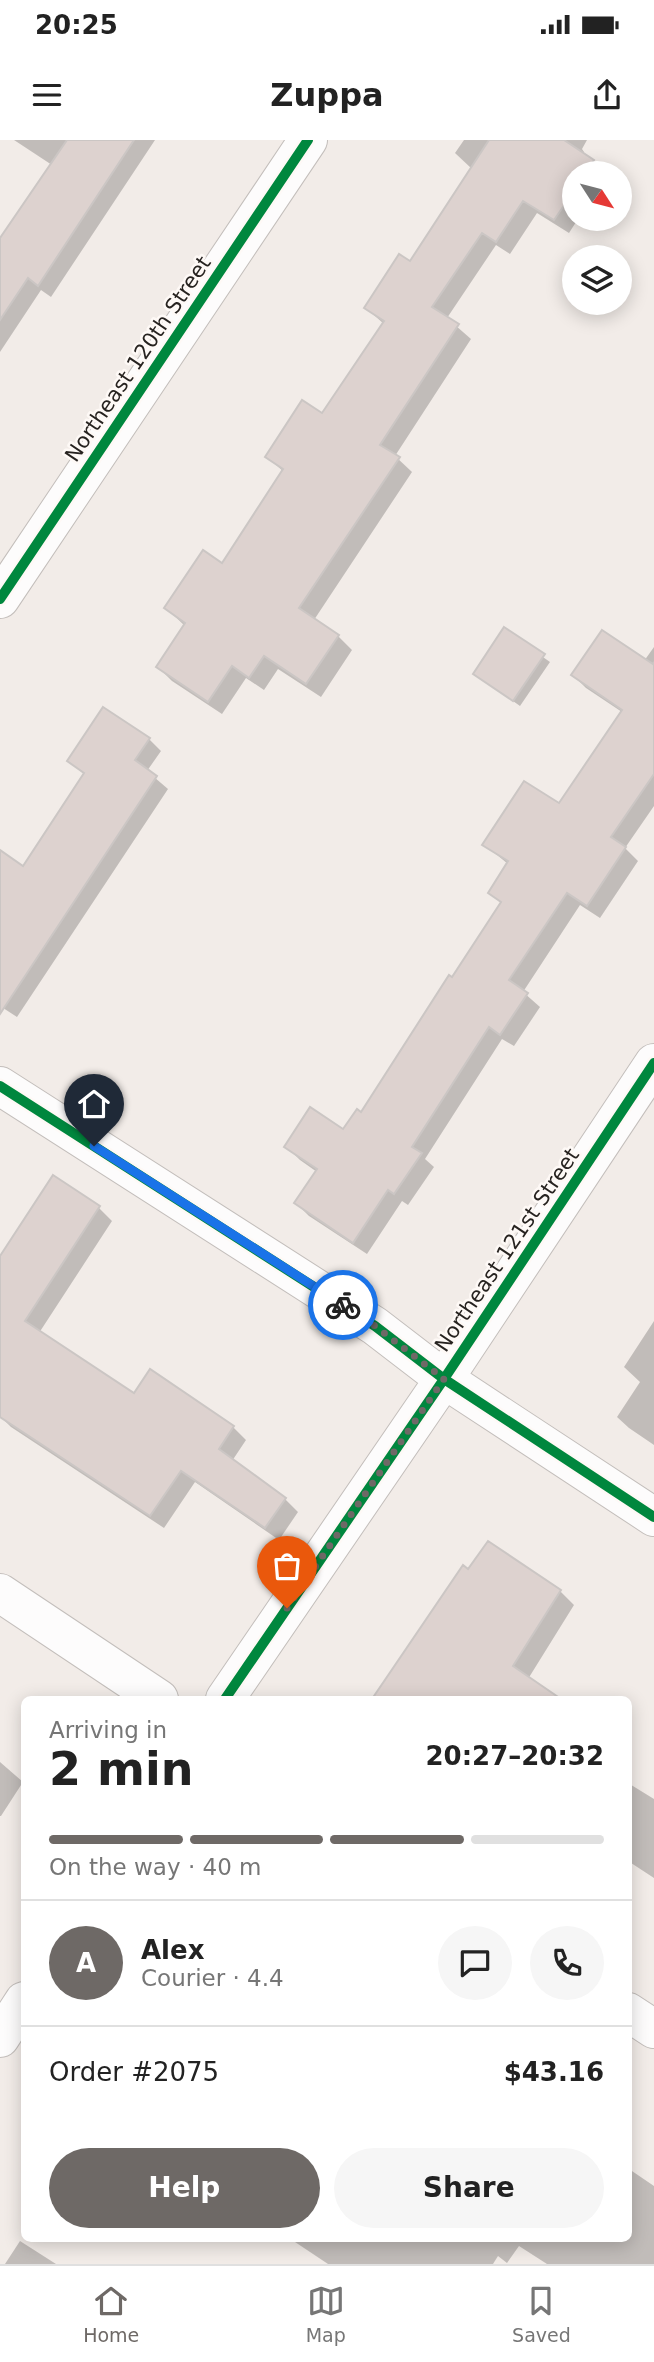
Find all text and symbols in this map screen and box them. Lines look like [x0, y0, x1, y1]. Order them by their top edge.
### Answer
text: 20:25 [35, 10, 118, 40]
icon: menu [28, 76, 66, 114]
text: Zuppa [270, 76, 384, 114]
icon: share [588, 76, 626, 114]
north arrow [562, 161, 632, 231]
map controls [562, 161, 632, 315]
button: layers [562, 245, 632, 315]
street label: Northeast 120th Street [60, 252, 216, 466]
pin [64, 1074, 124, 1146]
icon: home [75, 1085, 113, 1123]
street label: Northeast 121st Street [430, 1144, 584, 1356]
courier [308, 1270, 378, 1340]
icon: bike [324, 1286, 362, 1324]
pin [257, 1536, 317, 1608]
icon: bag [268, 1547, 306, 1585]
text: Arriving in [49, 1717, 167, 1743]
text: 20:27–20:32 [425, 1741, 604, 1771]
text: 2 min [49, 1742, 193, 1796]
text: On the way · 40 m [49, 1854, 261, 1880]
button: chat [438, 1926, 512, 2000]
button: phone [530, 1926, 604, 2000]
text: Alex [141, 1935, 204, 1965]
text: A [76, 1948, 96, 1978]
text: Courier · 4.4 [141, 1965, 284, 1991]
text: Order #2075 [49, 2057, 219, 2087]
text: $43.16 [504, 2057, 604, 2087]
button: Help [49, 2148, 320, 2228]
button: Share [334, 2148, 604, 2228]
tab: Home [83, 2282, 139, 2346]
tab: Map [306, 2282, 346, 2346]
tab: Saved [512, 2282, 571, 2346]

